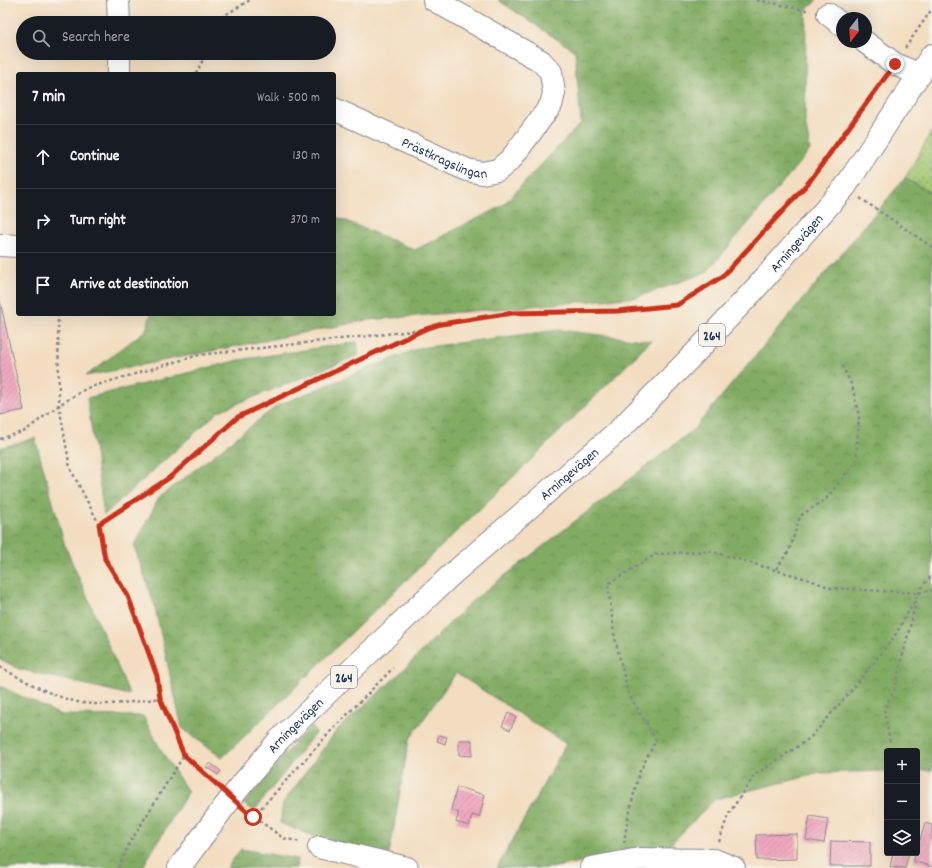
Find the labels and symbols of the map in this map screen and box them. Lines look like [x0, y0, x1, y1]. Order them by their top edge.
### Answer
north arrow [836, 12, 872, 48]
route end [886, 55, 904, 73]
street label: Prästkragslingan [398, 133, 489, 185]
street label: Arningevägen [766, 210, 829, 278]
road number: 264 [699, 324, 725, 346]
street label: Arningevägen [536, 444, 604, 506]
road number: 264 [331, 666, 357, 688]
street label: Arningevägen [264, 694, 329, 759]
route start [244, 808, 262, 826]

